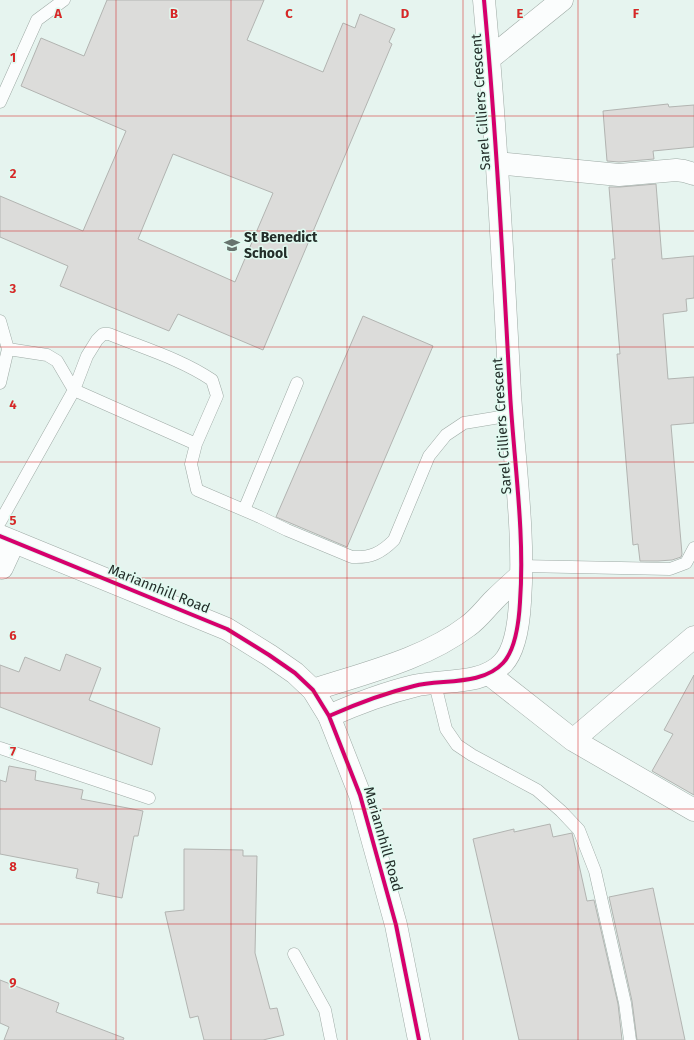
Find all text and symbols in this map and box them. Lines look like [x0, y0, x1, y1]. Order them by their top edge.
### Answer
text: A [53, 6, 62, 21]
text: B [170, 6, 178, 21]
text: C [285, 6, 293, 21]
text: D [401, 6, 410, 21]
text: E [517, 6, 524, 21]
text: F [633, 6, 640, 21]
street label: Sarel Cilliers Crescent [468, 32, 494, 171]
text: 1 [10, 50, 16, 65]
text: 2 [10, 166, 17, 181]
place label: St Benedict School [244, 229, 318, 262]
school or university icon: St Benedict School [223, 236, 241, 254]
text: 3 [9, 281, 17, 296]
street label: Sarel Cilliers Crescent [489, 356, 515, 495]
text: 4 [9, 397, 17, 412]
text: 5 [10, 513, 17, 528]
street label: Mariannhill Road [106, 561, 212, 617]
text: 6 [9, 628, 17, 643]
text: 7 [10, 744, 16, 759]
street label: Mariannhill Road [360, 785, 406, 893]
text: 8 [9, 859, 17, 874]
text: 9 [9, 975, 17, 990]

